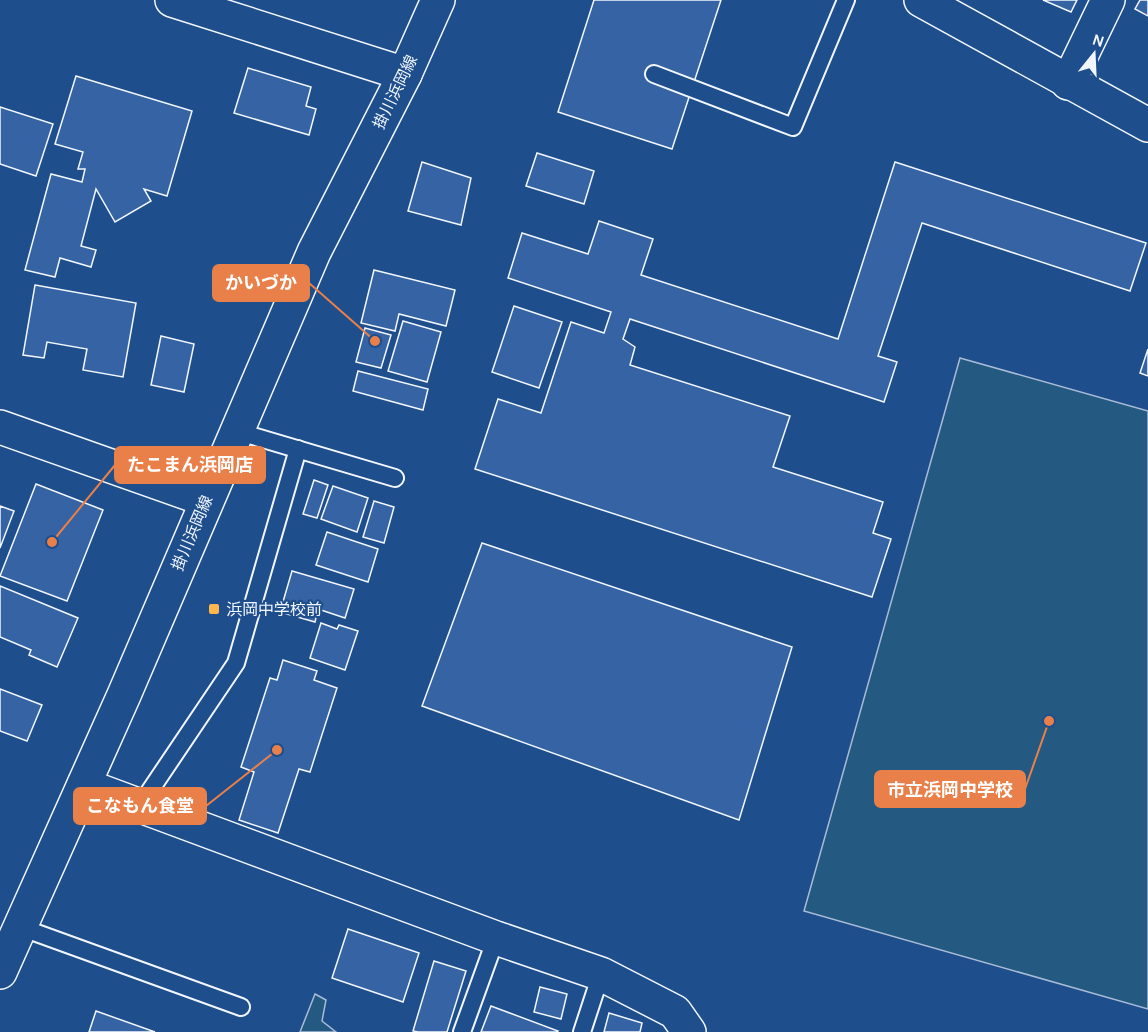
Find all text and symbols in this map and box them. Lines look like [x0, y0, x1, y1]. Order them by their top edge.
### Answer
north arrow [1064, 24, 1124, 84]
text: N [1090, 29, 1107, 51]
street label: 掛川浜岡線 [369, 52, 421, 132]
callout: かいづか [213, 265, 309, 301]
text: かいづか [225, 272, 297, 294]
callout: たこまん浜岡店 [115, 447, 265, 483]
text: たこまん浜岡店 [127, 454, 253, 476]
street label: 掛川浜岡線 [168, 492, 216, 574]
place label: 浜岡中学校前 [226, 600, 322, 619]
marker: 浜岡中学校前 [207, 602, 221, 616]
callout: 市立浜岡中学校 [875, 771, 1025, 807]
text: 市立浜岡中学校 [887, 779, 1013, 801]
callout: こなもん食堂 [74, 788, 206, 824]
text: こなもん食堂 [86, 795, 194, 817]

